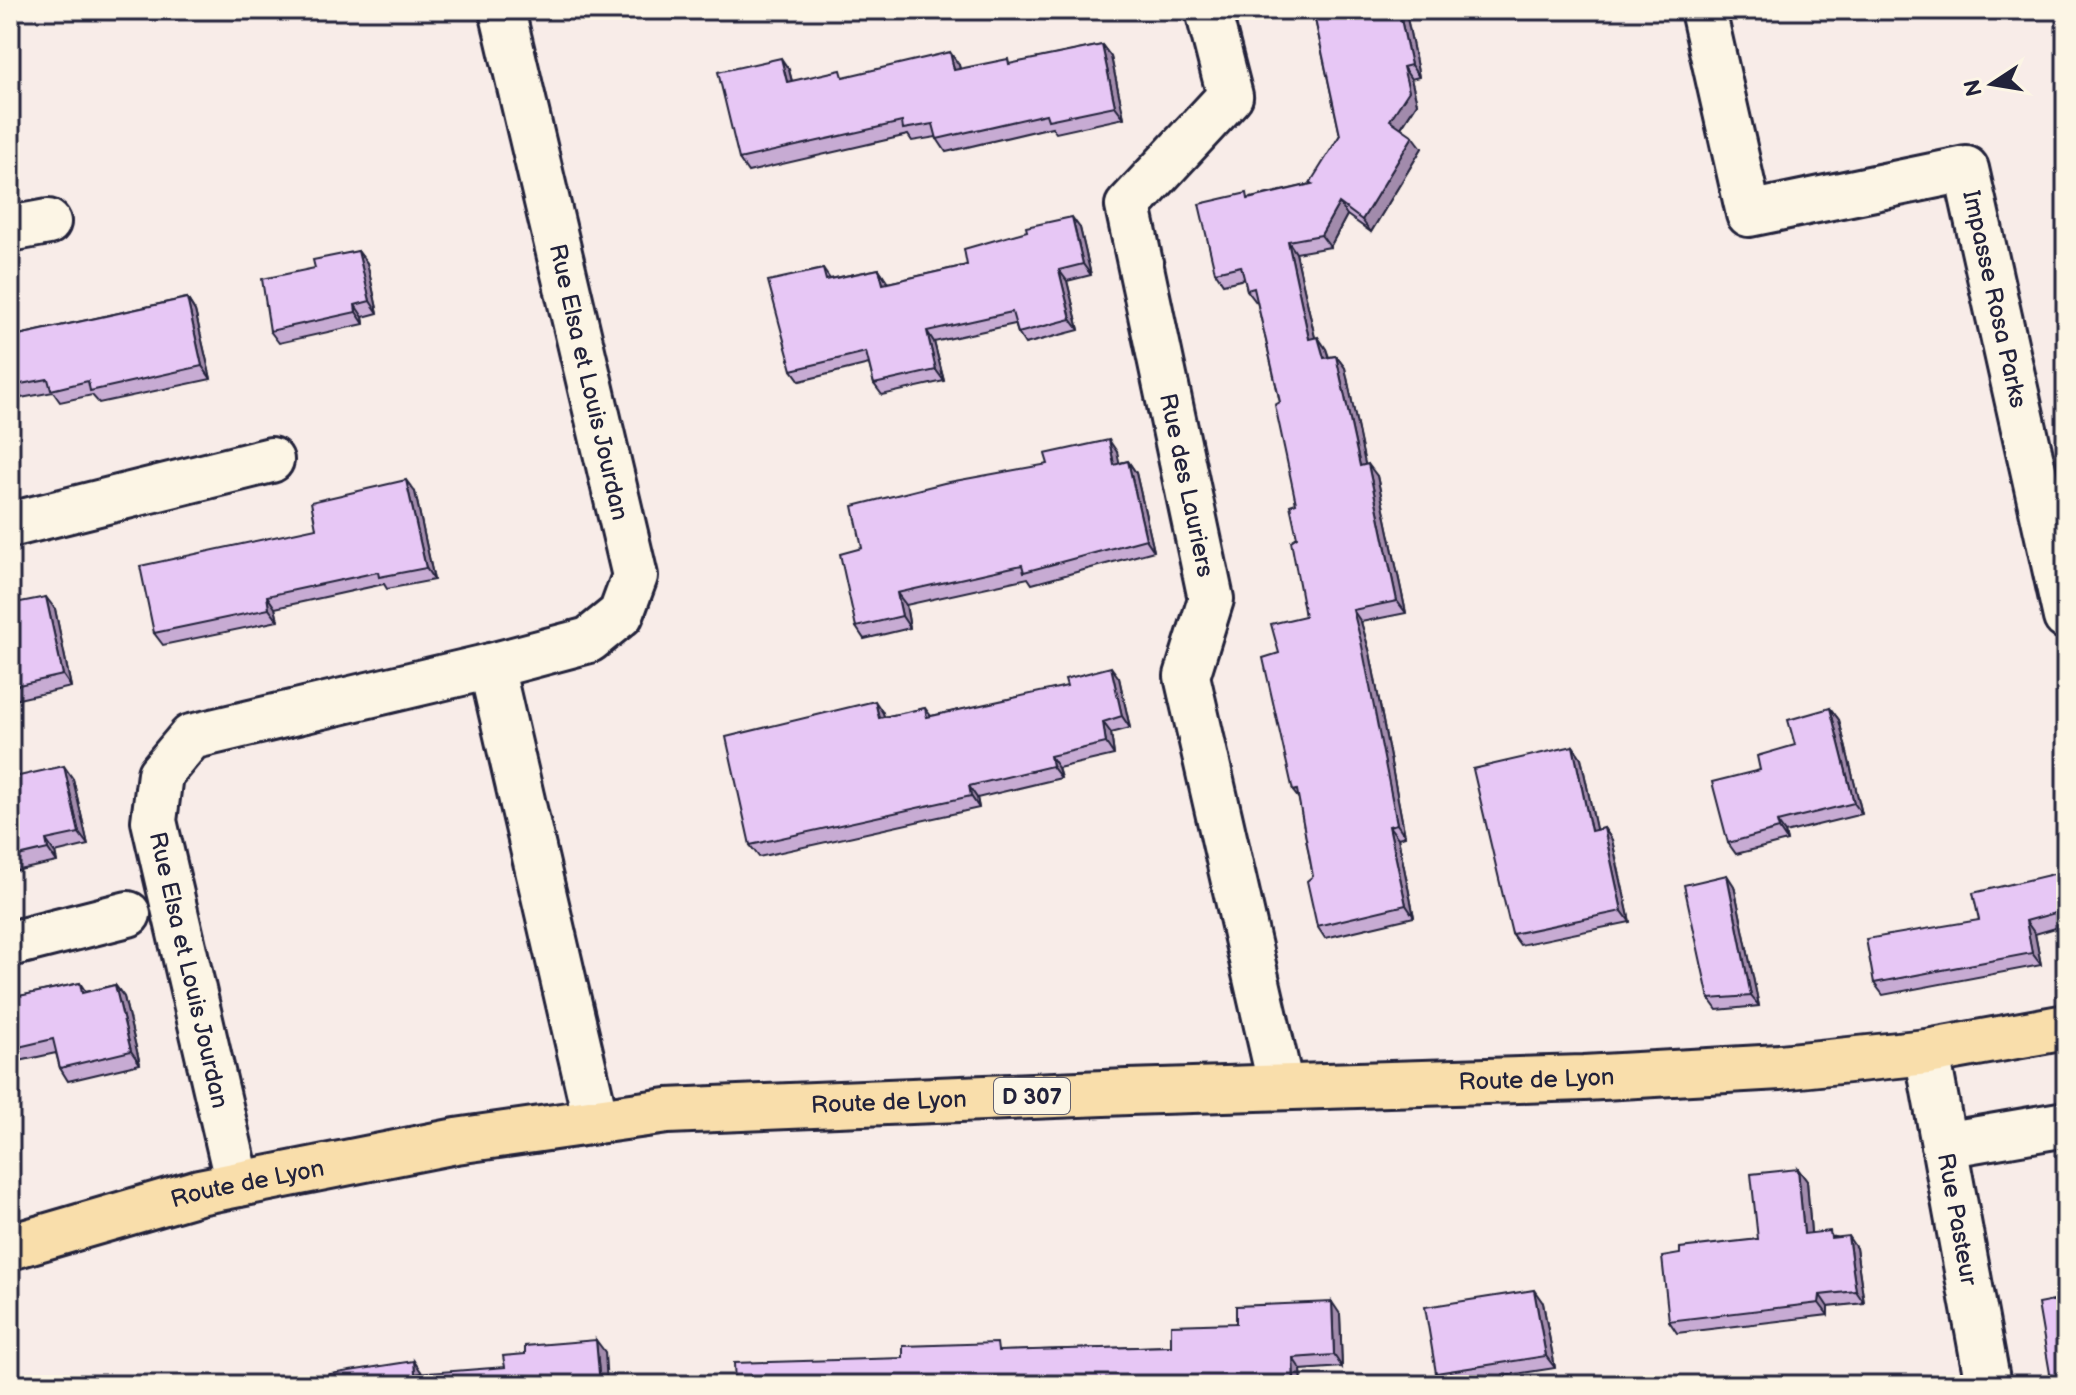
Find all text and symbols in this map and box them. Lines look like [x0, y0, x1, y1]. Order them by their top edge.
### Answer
north arrow [1952, 44, 2032, 124]
text: N [1959, 77, 1989, 99]
street label: Impasse Rosa Parks [1956, 188, 2033, 411]
street label: Rue Elsa et Louis Jourdan [543, 241, 634, 523]
street label: Rue des Lauriers [1153, 391, 1220, 580]
street label: Rue Elsa et Louis Jourdan [143, 829, 234, 1111]
street label: Route de Lyon [1458, 1062, 1615, 1097]
road number: D 307 [994, 1078, 1070, 1114]
street label: Route de Lyon [810, 1085, 967, 1120]
street label: Rue Pasteur [1931, 1151, 1984, 1288]
street label: Route de Lyon [167, 1154, 327, 1214]

